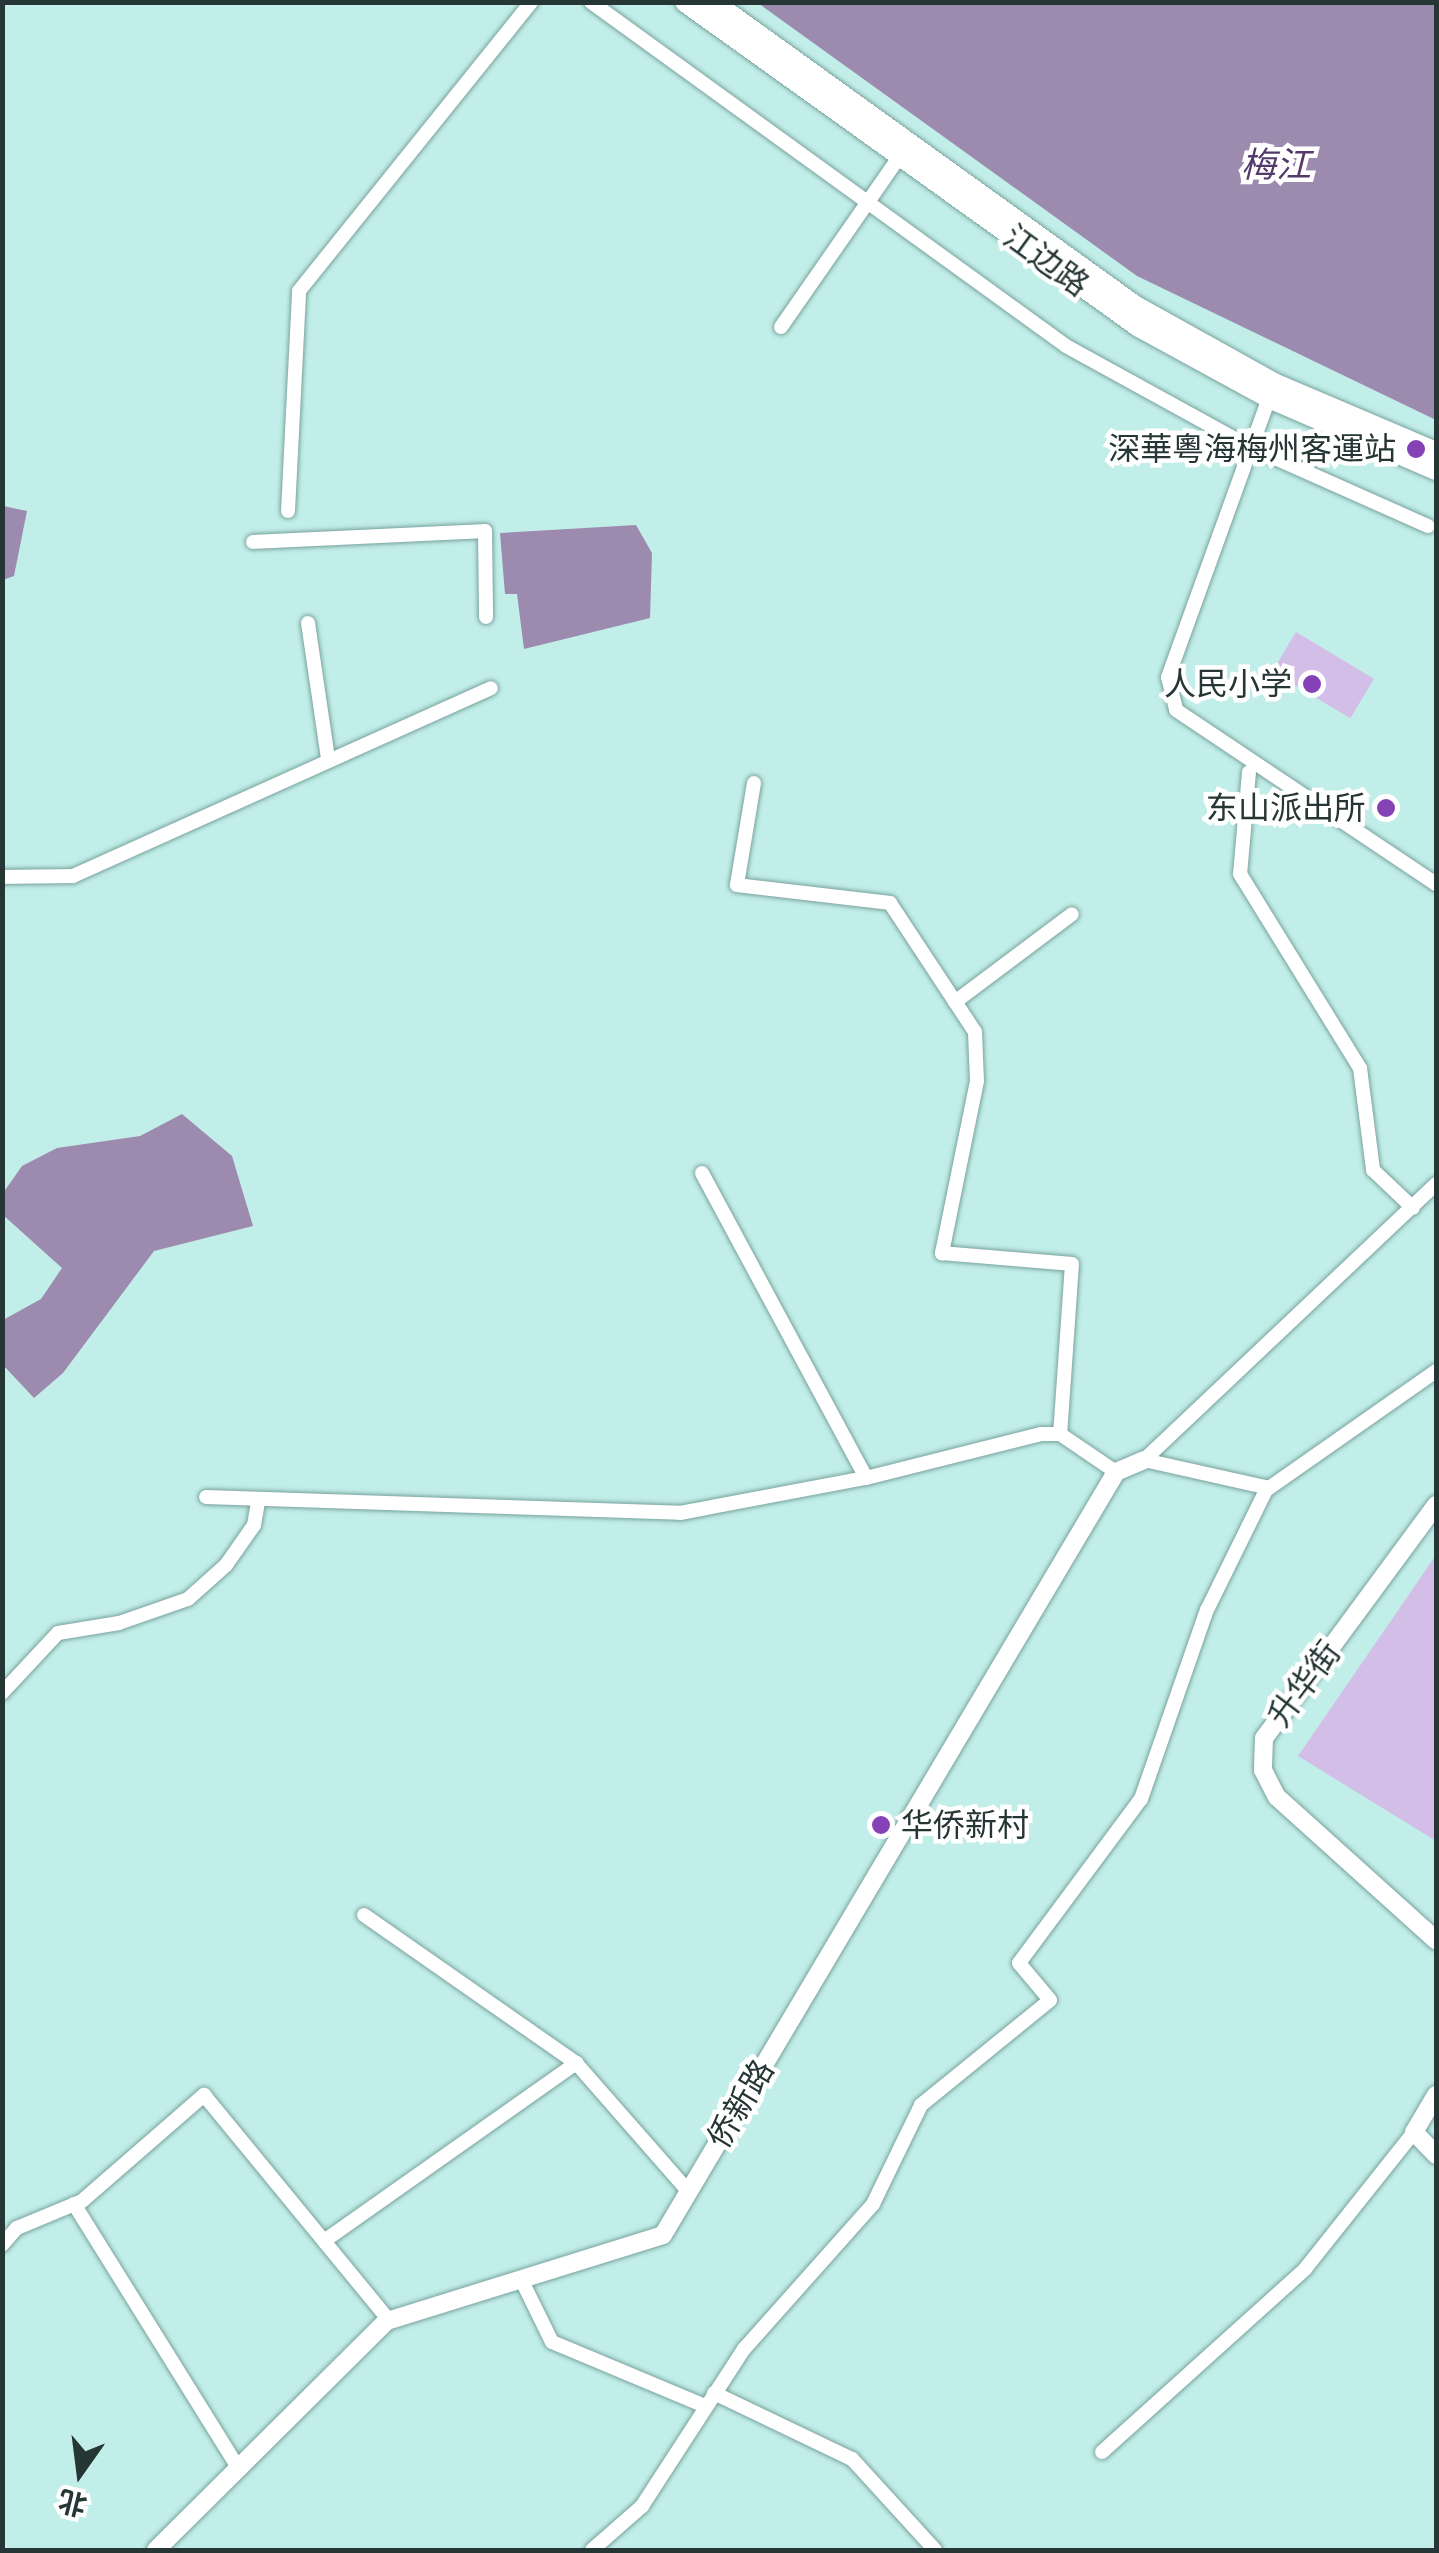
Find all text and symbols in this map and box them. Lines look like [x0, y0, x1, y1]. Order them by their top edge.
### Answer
water label: 梅江 [1241, 144, 1311, 186]
street label: 江边路 [996, 217, 1096, 305]
place label: 深華粵海梅州客運站 [1108, 430, 1396, 468]
marker: 深華粵海梅州客運站 [1405, 438, 1427, 460]
place label: 人民小学 [1164, 665, 1292, 703]
marker: 人民小学 [1301, 673, 1323, 695]
place label: 东山派出所 [1206, 789, 1366, 827]
marker: 东山派出所 [1375, 797, 1397, 819]
street label: 升华街 [1260, 1634, 1348, 1734]
place label: 华侨新村 [901, 1806, 1029, 1844]
marker: 华侨新村 [870, 1814, 892, 1836]
street label: 侨新路 [700, 2053, 782, 2155]
north arrow [30, 2423, 130, 2523]
text: 北 [55, 2483, 90, 2522]

